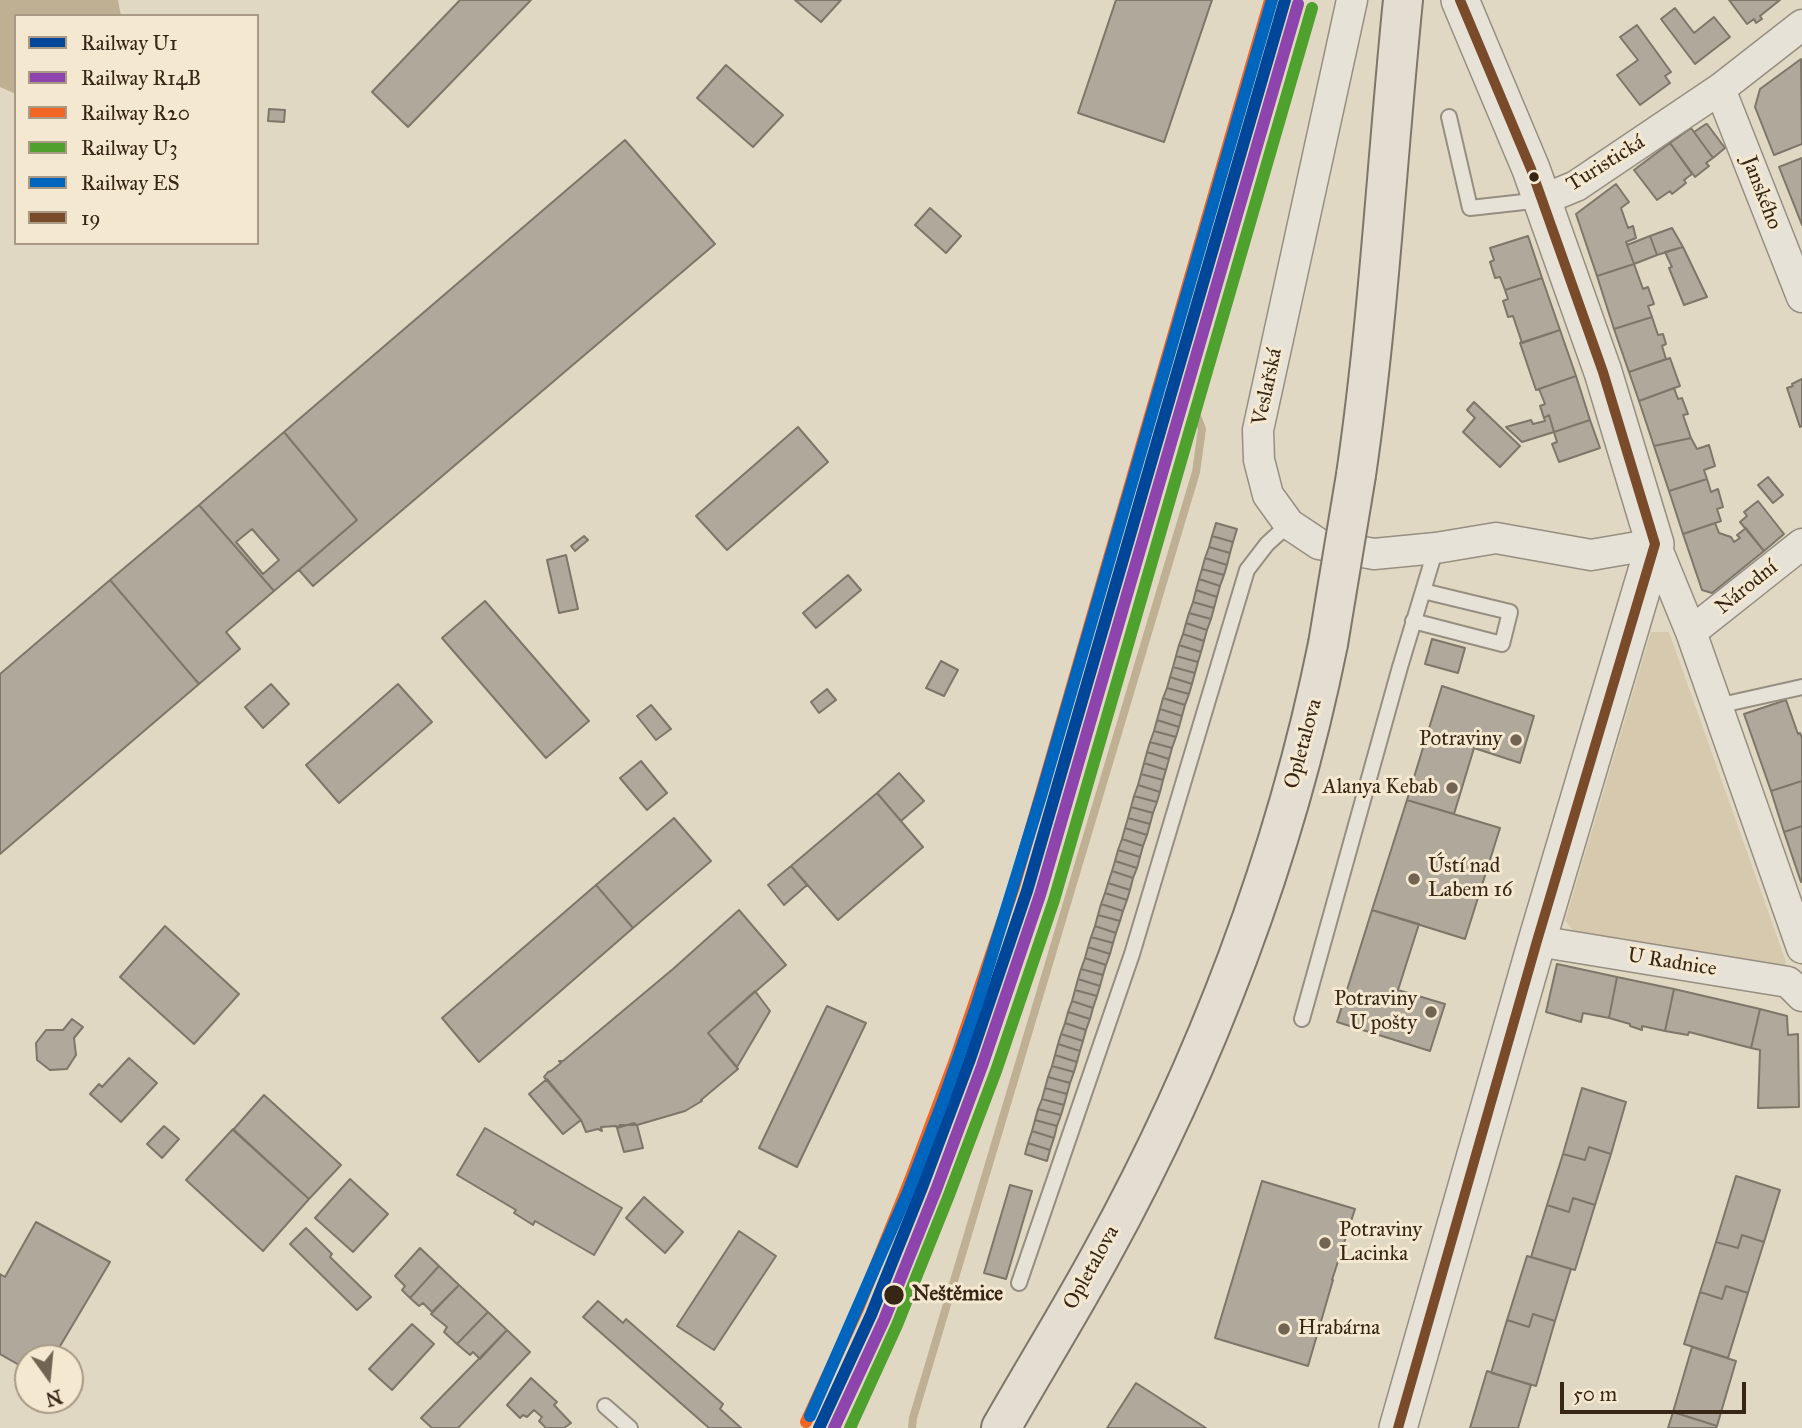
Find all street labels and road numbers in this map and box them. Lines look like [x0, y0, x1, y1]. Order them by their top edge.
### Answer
street label: Turistická [1562, 130, 1650, 198]
street label: Janského [1736, 153, 1786, 233]
street label: Veslařská [1248, 346, 1288, 428]
street label: Národní [1711, 555, 1783, 621]
street label: Opletalova [1280, 696, 1328, 792]
street label: U Radnice [1626, 944, 1718, 982]
street label: Opletalova [1059, 1222, 1125, 1314]

